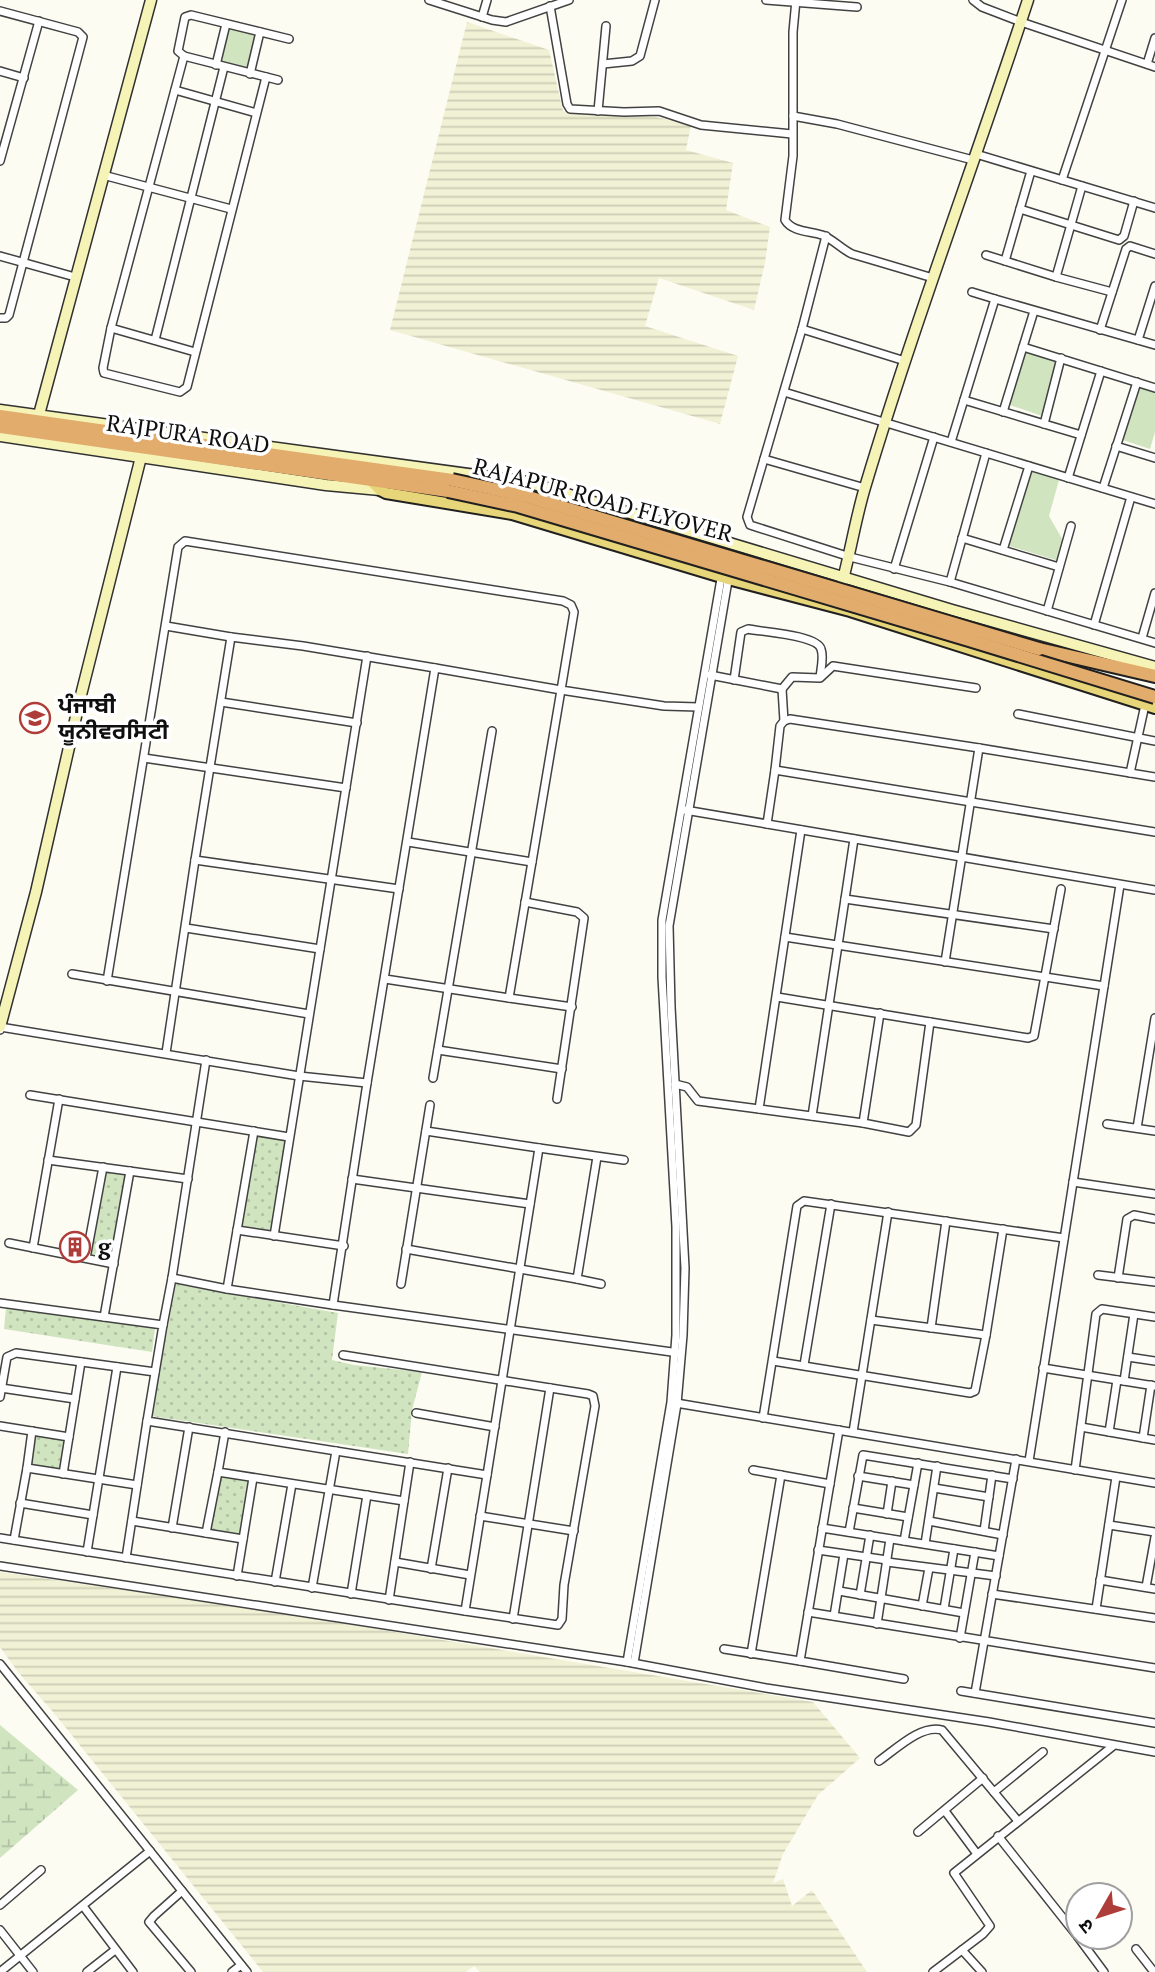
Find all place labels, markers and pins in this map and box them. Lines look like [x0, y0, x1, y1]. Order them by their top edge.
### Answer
place label: ਪੰਜਾਬੀ ਯੂਨੀਵਰਸਿਟੀ [57, 689, 169, 746]
school or university icon: ਪੰਜਾਬੀ ਯੂਨੀਵਰਸਿਟੀ [18, 701, 52, 735]
building icon: g [58, 1230, 92, 1264]
place label: g [98, 1231, 112, 1262]

